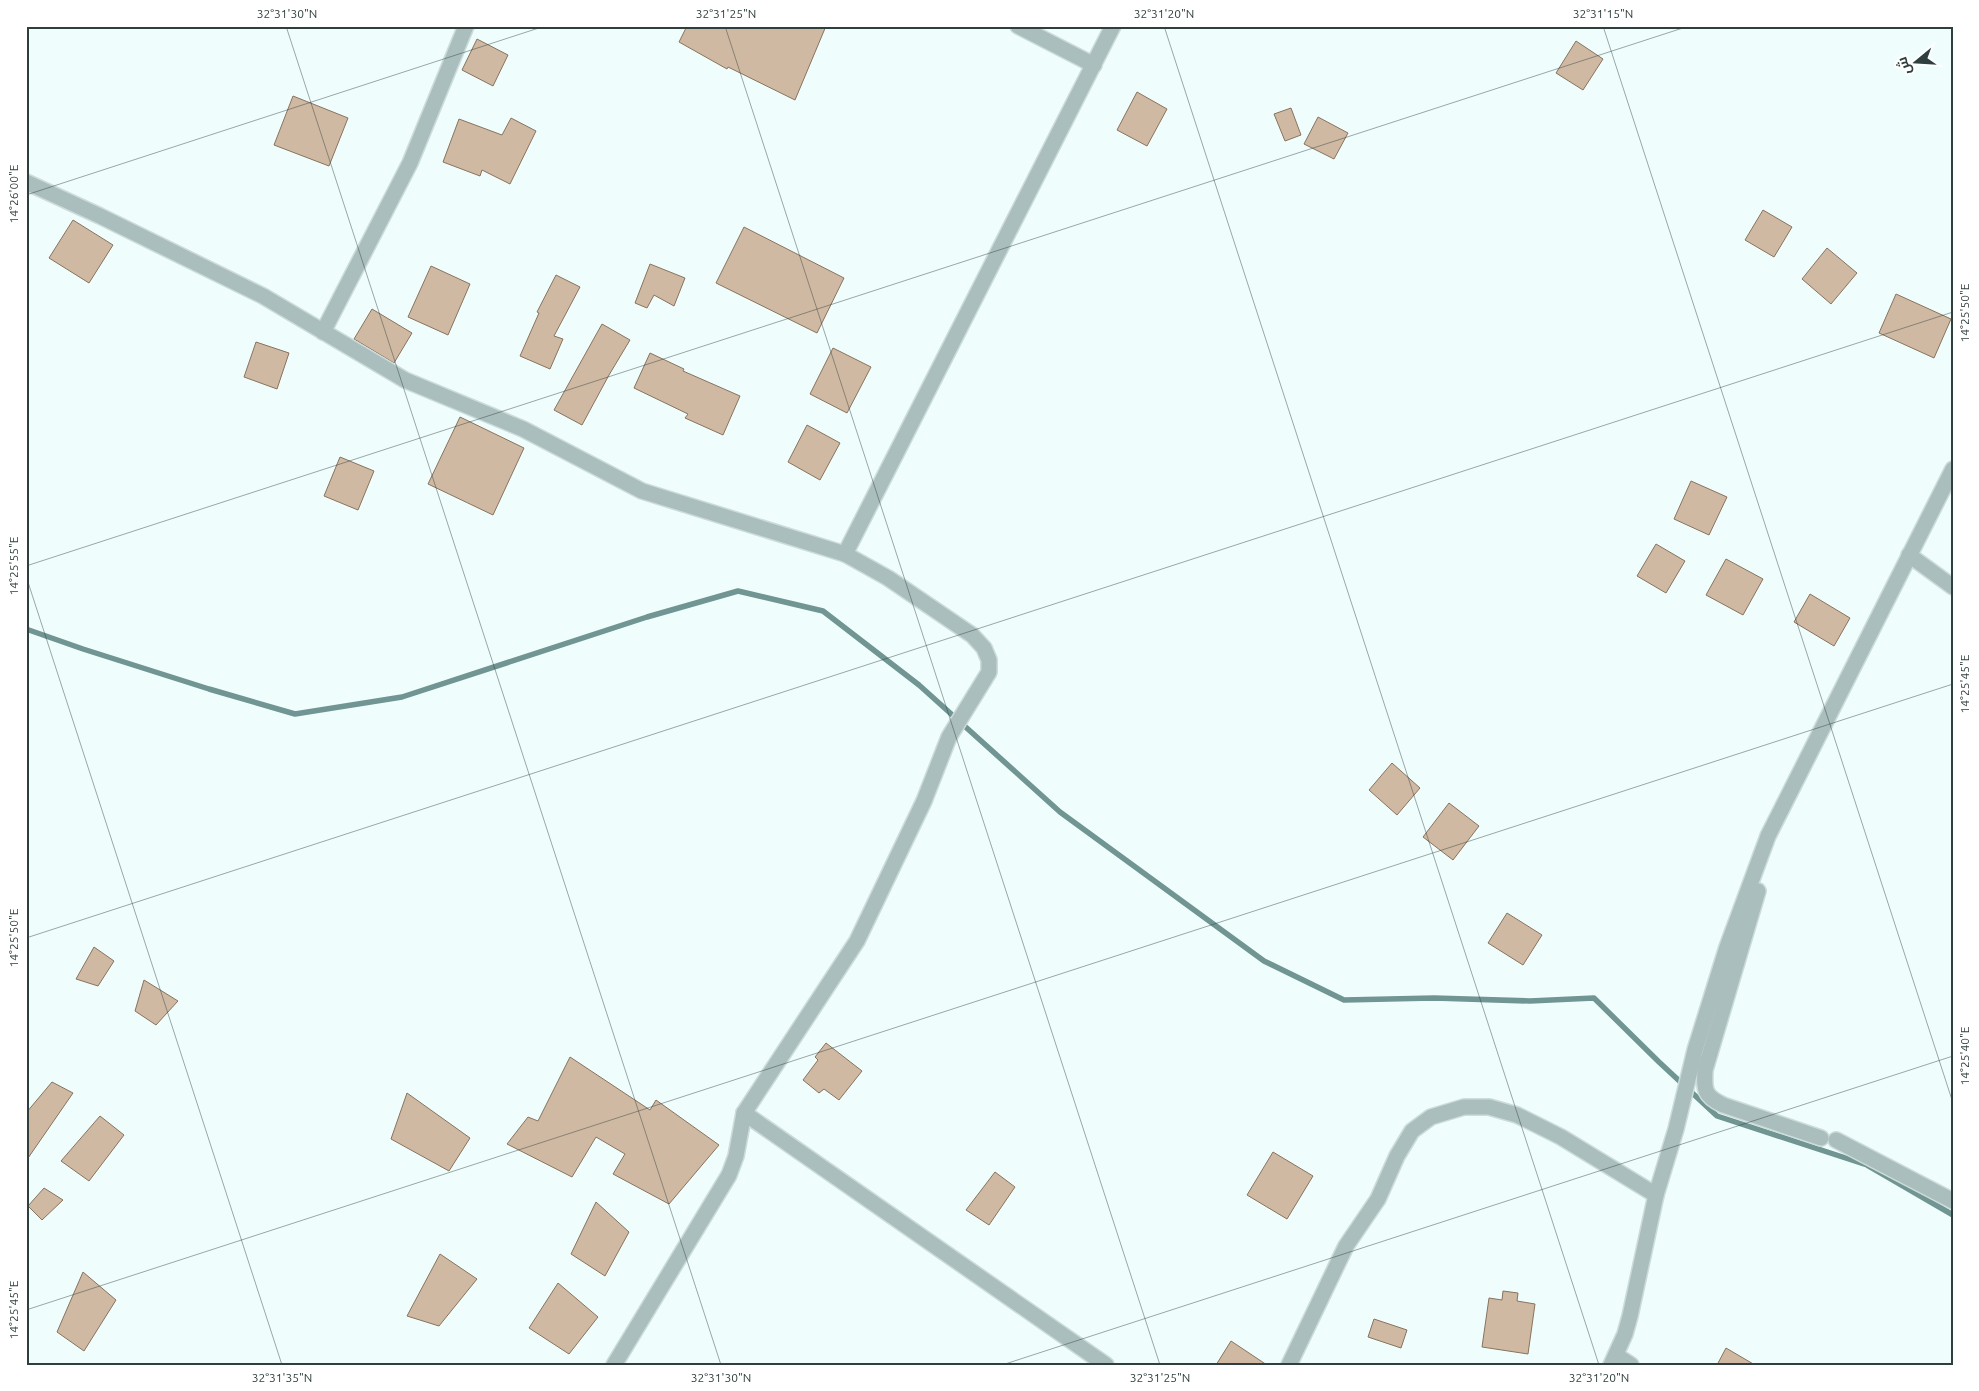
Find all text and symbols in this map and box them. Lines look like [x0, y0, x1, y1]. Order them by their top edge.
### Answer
text: 32°31'30"N [257, 7, 317, 20]
text: 32°31'25"N [696, 7, 756, 20]
text: 32°31'20"N [1134, 7, 1194, 20]
text: 32°31'15"N [1573, 7, 1633, 20]
north arrow [1892, 38, 1942, 88]
text: ش [1893, 55, 1915, 77]
text: 14°26'00"E [7, 164, 20, 223]
text: 14°25'50"E [1958, 283, 1971, 342]
text: 14°25'55"E [7, 536, 20, 595]
text: 14°25'45"E [1958, 654, 1971, 713]
text: 14°25'50"E [7, 908, 20, 967]
text: 14°25'40"E [1958, 1026, 1971, 1085]
text: 14°25'45"E [7, 1280, 20, 1339]
text: 32°31'35"N [252, 1371, 312, 1384]
text: 32°31'30"N [691, 1371, 751, 1384]
text: 32°31'25"N [1130, 1371, 1190, 1384]
text: 32°31'20"N [1569, 1371, 1629, 1384]

